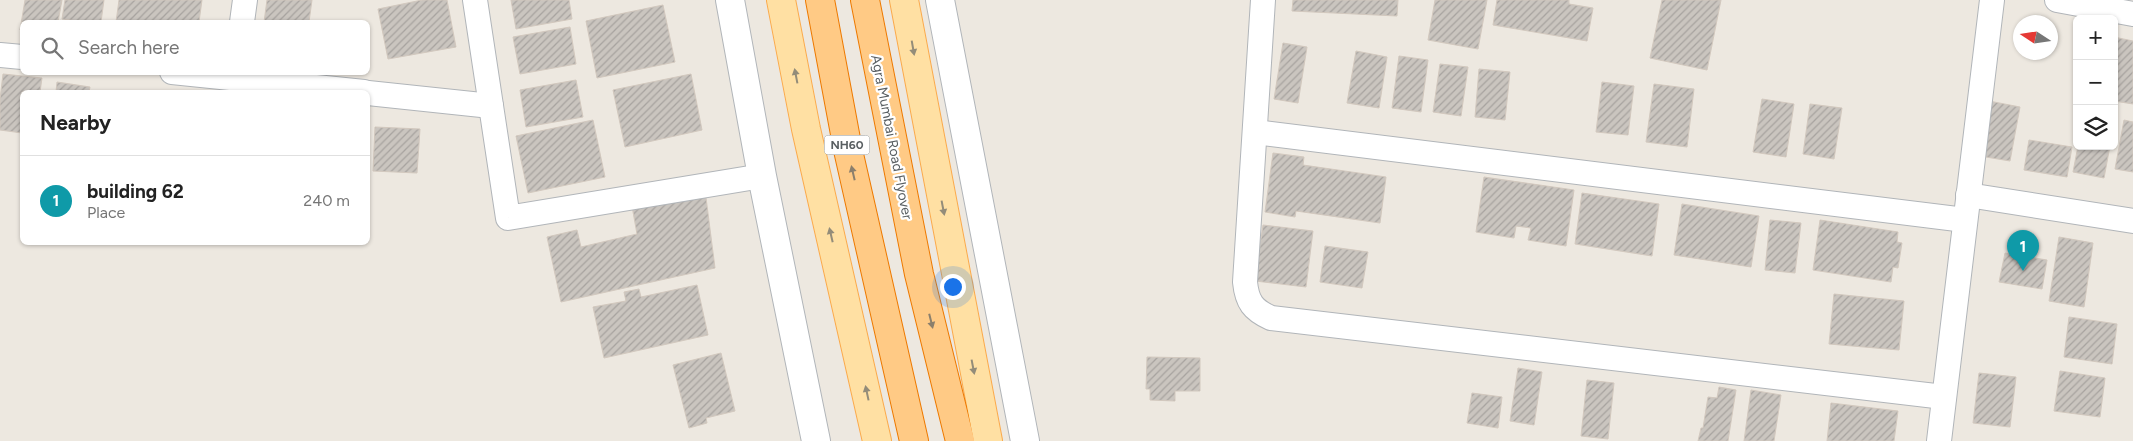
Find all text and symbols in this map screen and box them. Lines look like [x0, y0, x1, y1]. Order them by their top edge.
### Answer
north arrow [2013, 15, 2058, 60]
map controls [2073, 15, 2118, 150]
button: + [2073, 15, 2118, 60]
search box [20, 20, 370, 75]
icon: search [38, 34, 66, 62]
text: Search here [78, 36, 180, 59]
one-way arrow [909, 40, 917, 56]
street label: Agra Mumbai Road Flyover [867, 53, 916, 221]
button: − [2073, 60, 2118, 105]
one-way arrow [792, 69, 800, 84]
button: layers [2073, 105, 2118, 150]
text: Nearby [40, 110, 111, 135]
road number: NH60 [824, 136, 870, 154]
one-way arrow [849, 165, 857, 180]
text: building 62 [87, 180, 184, 203]
text: 1 [53, 191, 59, 210]
text: 240 m [303, 191, 350, 210]
one-way arrow [939, 200, 947, 216]
text: Place [87, 203, 125, 222]
one-way arrow [827, 227, 835, 242]
pin: 1 [2007, 230, 2039, 271]
your location [940, 274, 966, 300]
one-way arrow [927, 313, 935, 328]
one-way arrow [970, 360, 978, 376]
one-way arrow [863, 386, 871, 401]

